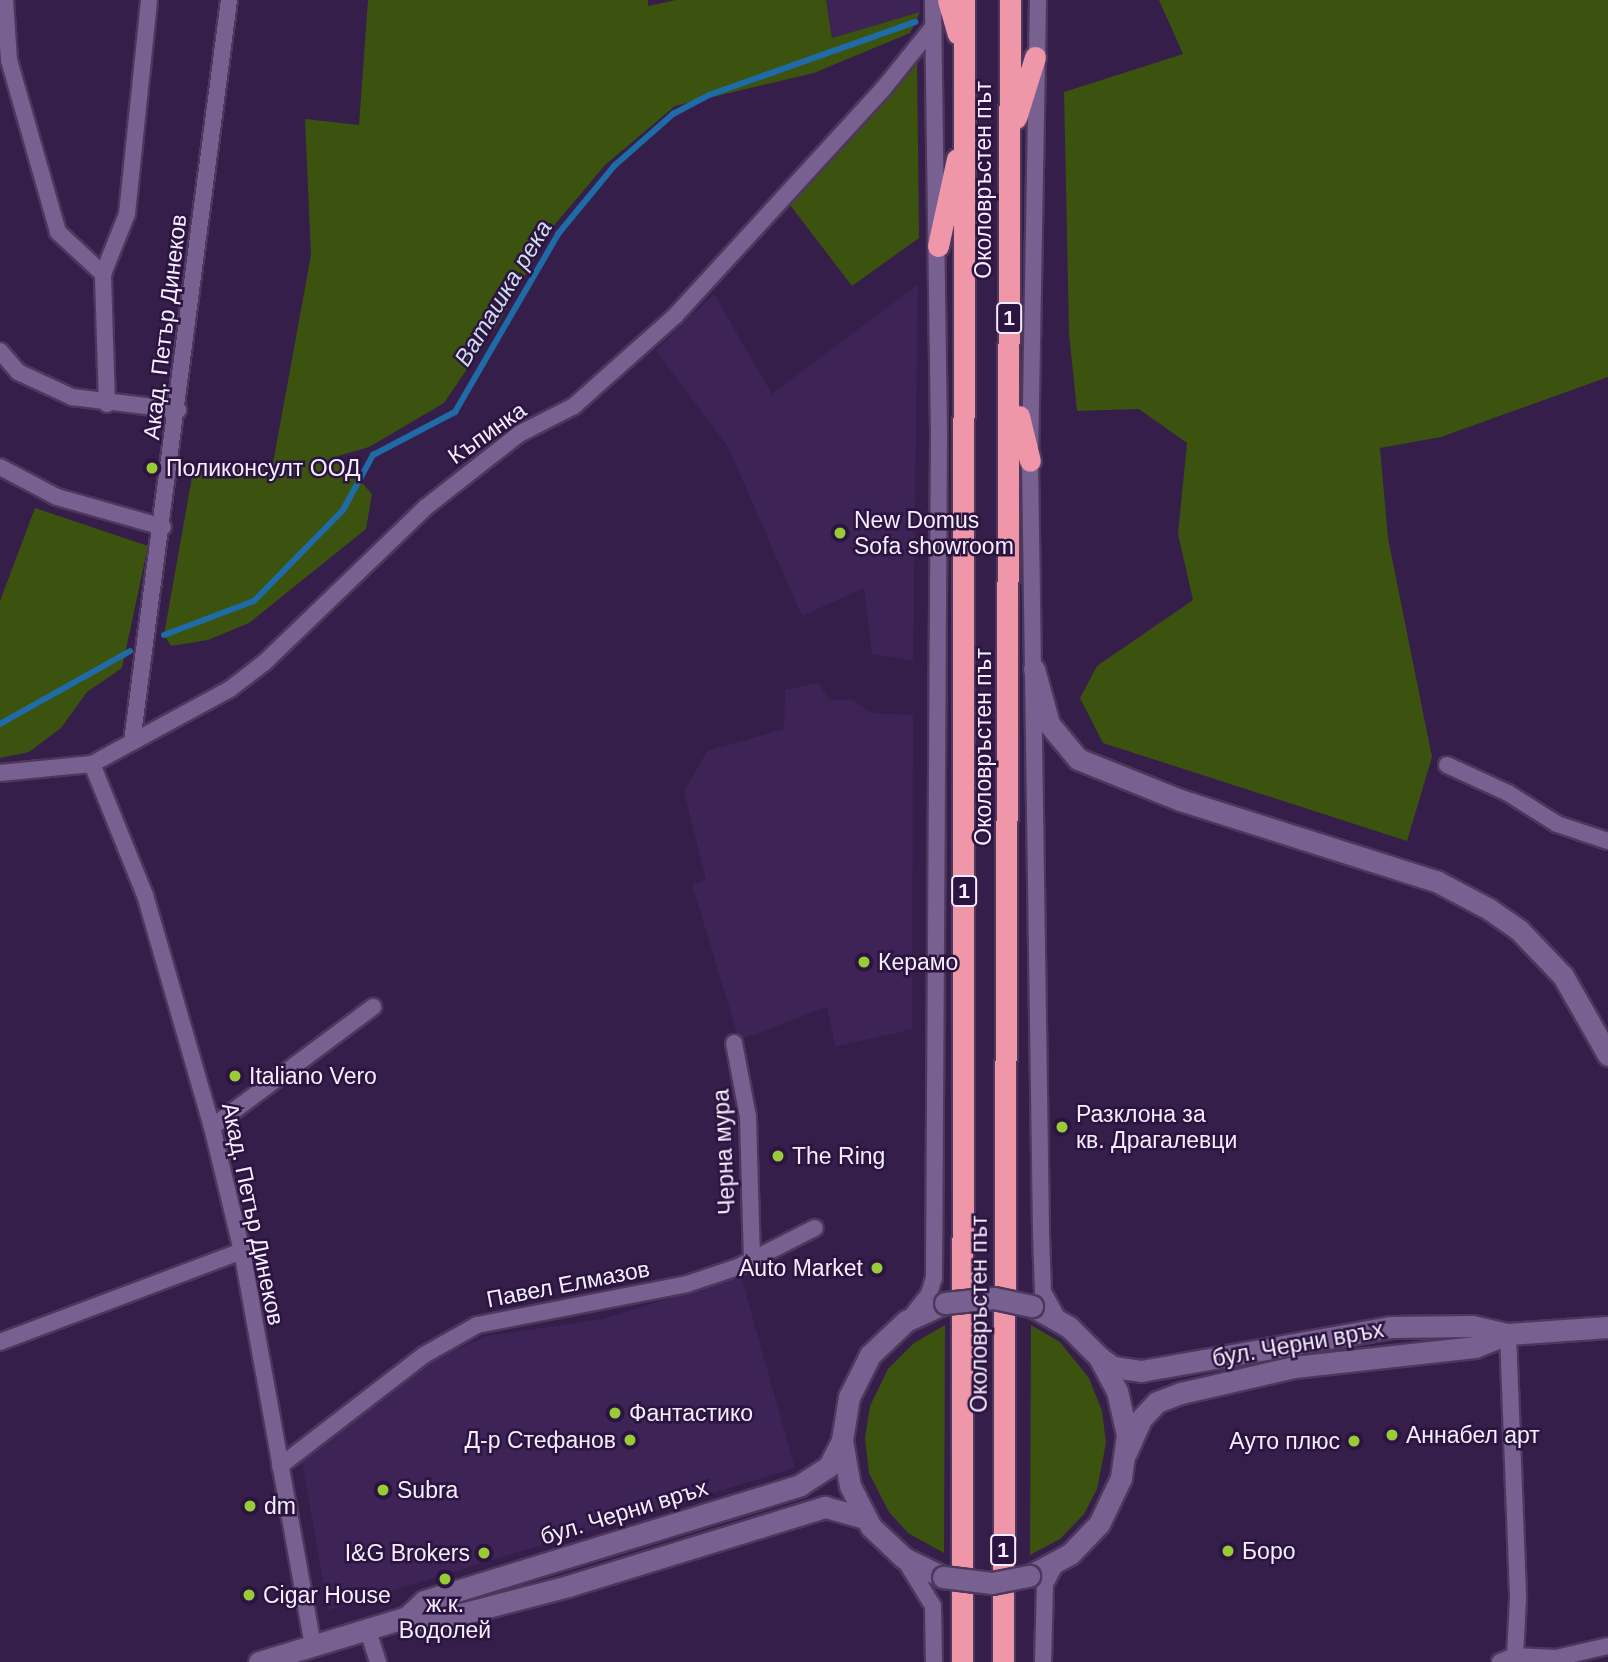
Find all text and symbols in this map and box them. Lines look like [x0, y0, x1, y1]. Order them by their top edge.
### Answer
street label: Околовръстен път [969, 81, 997, 279]
street label: Акад. Петър Динеков [137, 213, 193, 441]
water label: Ваташка река [448, 215, 558, 371]
road number: 1 [995, 300, 1023, 336]
street label: Къпинка [443, 396, 531, 470]
place label: Поликонсулт ООД [166, 454, 361, 482]
marker: Поликонсулт ООД [144, 460, 160, 476]
place label: New Domus Sofa showroom [854, 506, 1014, 560]
marker: New Domus Sofa showroom [832, 525, 848, 541]
street label: Околовръстен път [969, 648, 997, 846]
road number: 1 [950, 874, 978, 908]
place label: Керамо [878, 948, 958, 976]
marker: Керамо [856, 954, 872, 970]
place label: Italiano Vero [249, 1062, 377, 1090]
marker: Italiano Vero [227, 1068, 243, 1084]
street label: Черна мура [707, 1089, 741, 1215]
street label: Акад. Петър Динеков [216, 1100, 290, 1328]
place label: Разклона за кв. Драгалевци [1076, 1100, 1237, 1154]
marker: Разклона за кв. Драгалевци [1054, 1119, 1070, 1135]
place label: The Ring [792, 1142, 885, 1170]
marker: The Ring [770, 1148, 786, 1164]
street label: Околовръстен път [965, 1215, 993, 1413]
place label: Auto Market [739, 1254, 863, 1282]
street label: Павел Елмазов [484, 1255, 652, 1313]
marker: Auto Market [869, 1260, 885, 1276]
street label: бул. Черни връх [1210, 1315, 1386, 1373]
place label: Фантастико [629, 1399, 753, 1427]
marker: Фантастико [607, 1405, 623, 1421]
place label: Аннабел арт [1406, 1421, 1540, 1449]
place label: Д-р Стефанов [464, 1426, 616, 1454]
place label: Ауто плюс [1229, 1427, 1340, 1455]
marker: Аннабел арт [1384, 1427, 1400, 1443]
marker: Д-р Стефанов [622, 1432, 638, 1448]
marker: Ауто плюс [1346, 1433, 1362, 1449]
street label: бул. Черни връх [537, 1473, 711, 1551]
place label: Subra [397, 1476, 458, 1504]
marker: Subra [375, 1482, 391, 1498]
place label: dm [264, 1492, 296, 1520]
marker: dm [242, 1498, 258, 1514]
road number: 1 [989, 1532, 1017, 1568]
place label: Боро [1242, 1537, 1295, 1565]
place label: I&G Brokers [345, 1539, 470, 1567]
marker: Боро [1220, 1543, 1236, 1559]
marker: I&G Brokers [476, 1545, 492, 1561]
marker: ж.к. Водолей [437, 1571, 453, 1587]
place label: Cigar House [263, 1581, 391, 1609]
marker: Cigar House [241, 1587, 257, 1603]
place label: ж.к. Водолей [399, 1590, 491, 1644]

